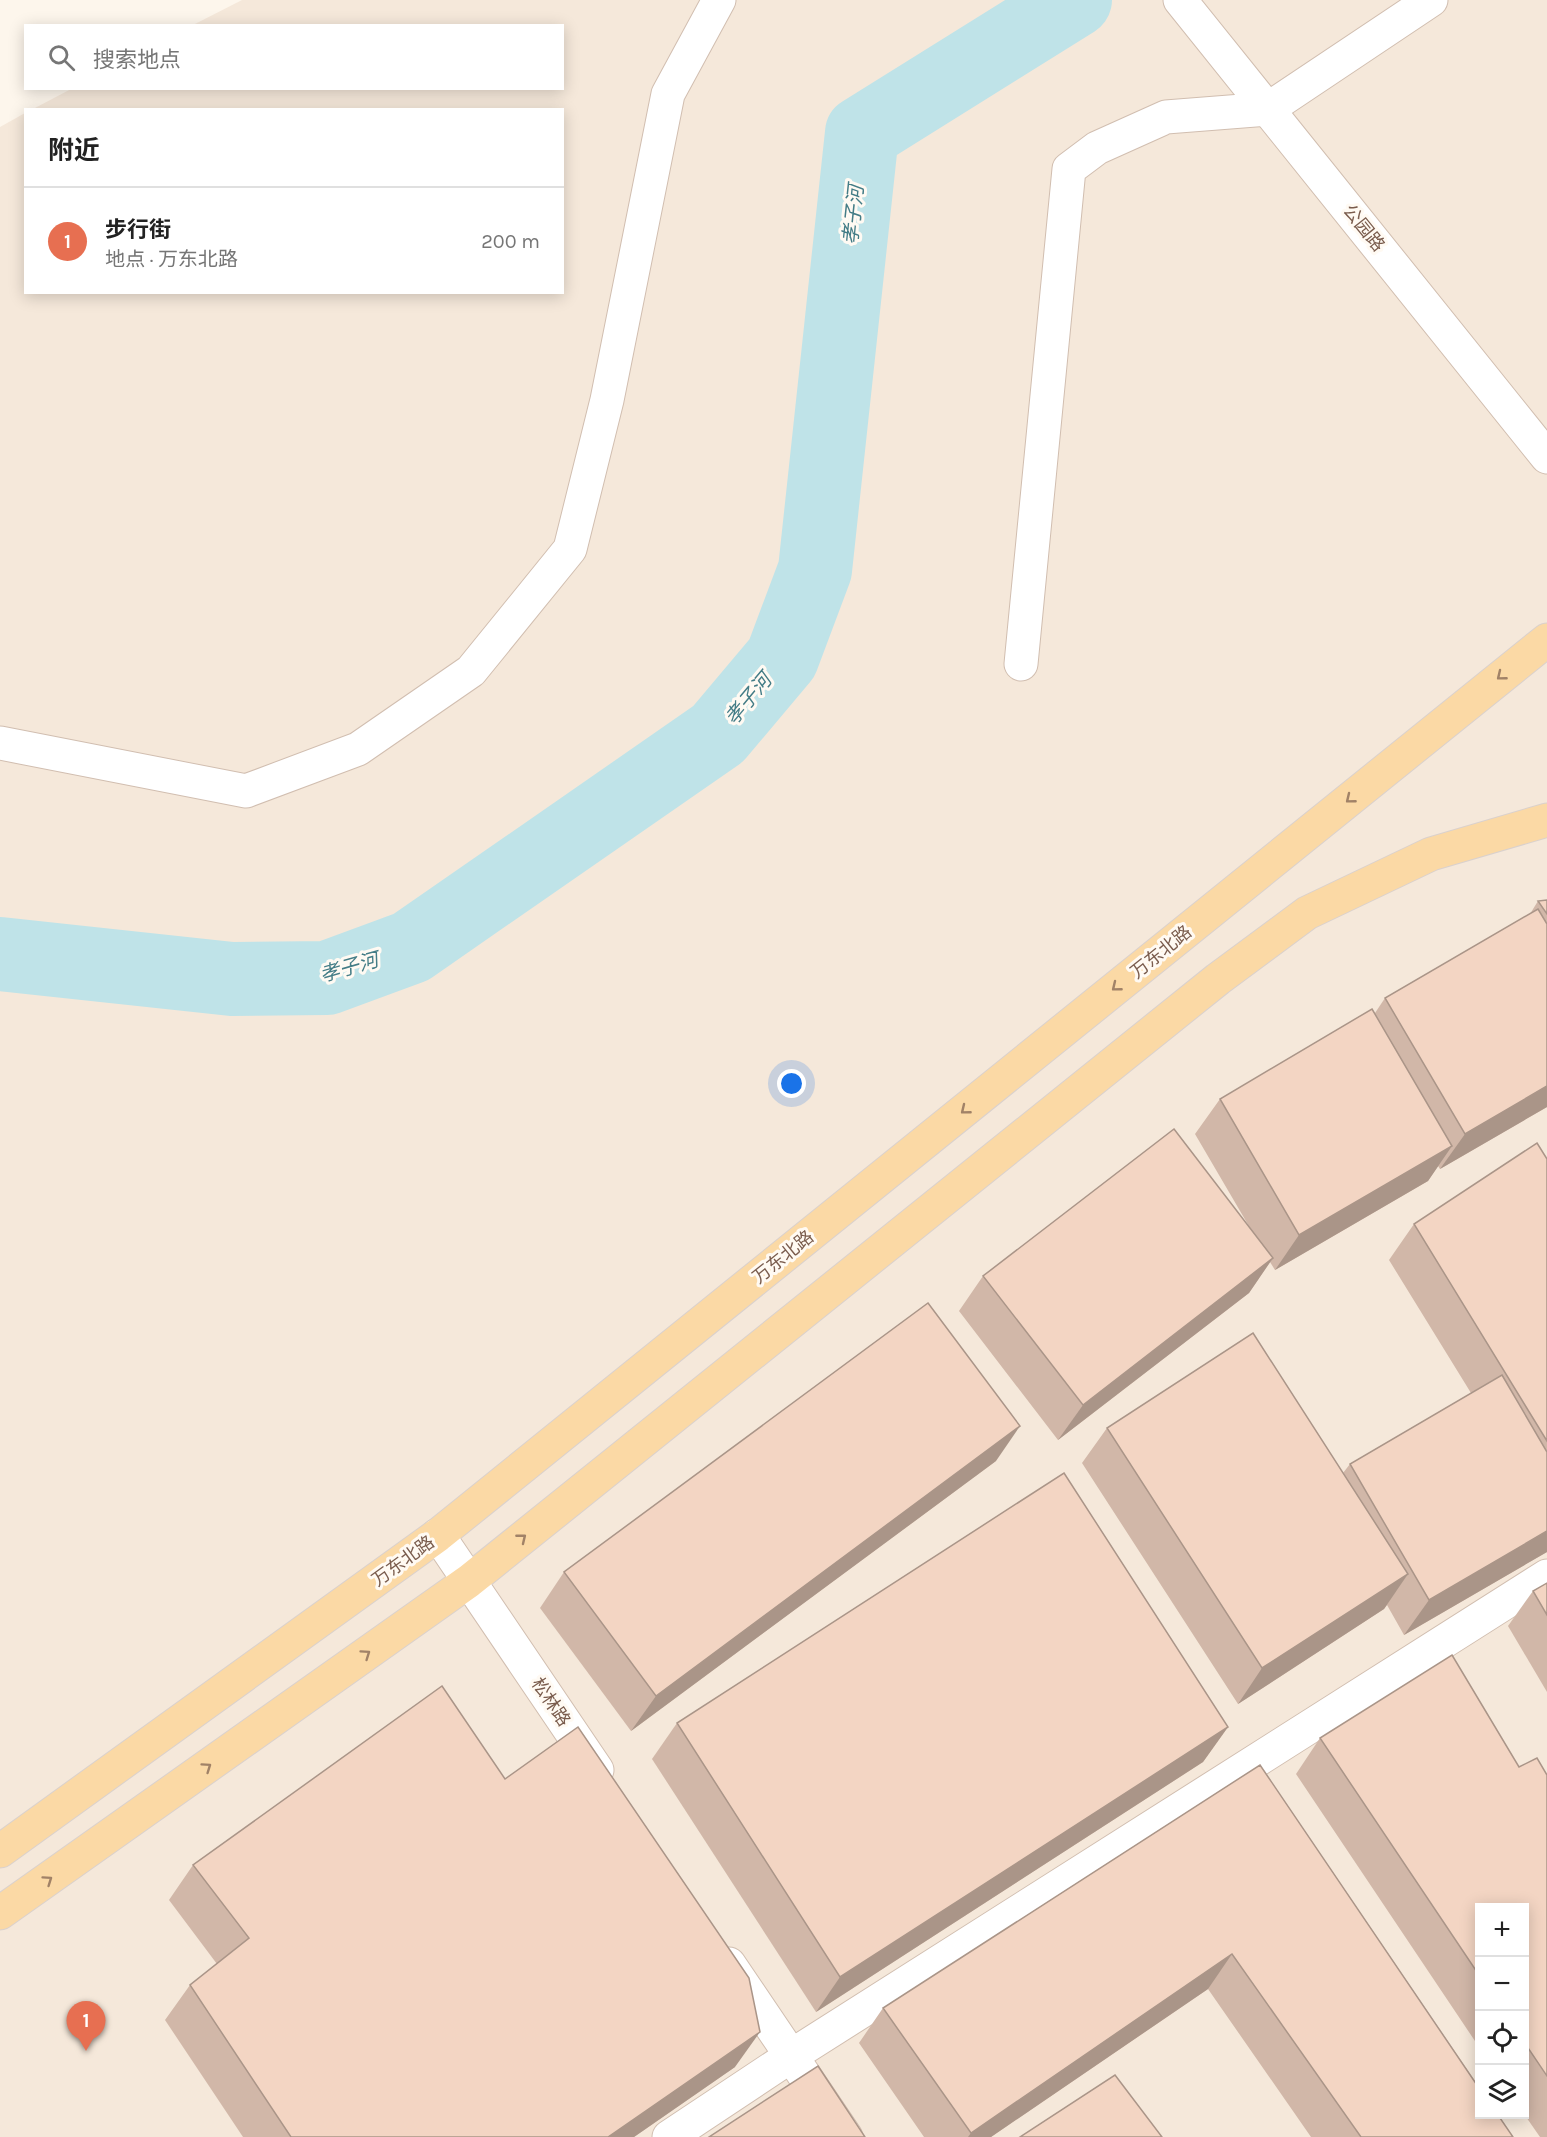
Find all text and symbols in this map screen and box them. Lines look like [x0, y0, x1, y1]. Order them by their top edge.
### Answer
search box [24, 24, 564, 90]
icon: search [45, 41, 78, 74]
text: 搜索地点 [93, 47, 181, 73]
text: 附近 [48, 135, 100, 166]
water label: 孝子河 [839, 180, 868, 246]
street label: 公园路 [1338, 200, 1390, 256]
text: 步行街 [105, 217, 171, 243]
text: 1 [64, 230, 71, 253]
text: 200 m [481, 230, 540, 253]
text: 地点 · 万东北路 [105, 248, 238, 271]
water label: 孝子河 [720, 666, 779, 730]
one-way arrow [1497, 669, 1508, 680]
one-way arrow [1346, 791, 1357, 802]
street label: 万东北路 [1126, 921, 1196, 983]
water label: 孝子河 [317, 947, 385, 987]
one-way arrow [1112, 980, 1123, 991]
your location [777, 1069, 806, 1098]
one-way arrow [961, 1103, 972, 1114]
street label: 万东北路 [748, 1226, 818, 1288]
street label: 万东北路 [367, 1531, 439, 1591]
one-way arrow [516, 1534, 527, 1545]
one-way arrow [359, 1650, 370, 1661]
street label: 松林路 [527, 1673, 575, 1731]
one-way arrow [200, 1763, 211, 1774]
one-way arrow [41, 1876, 52, 1887]
map controls [1475, 1903, 1529, 2119]
button: + [1475, 1903, 1529, 1957]
button: − [1475, 1957, 1529, 2011]
pin: 1 [66, 2002, 106, 2051]
button: locate [1475, 2011, 1529, 2065]
button: layers [1475, 2065, 1529, 2119]

